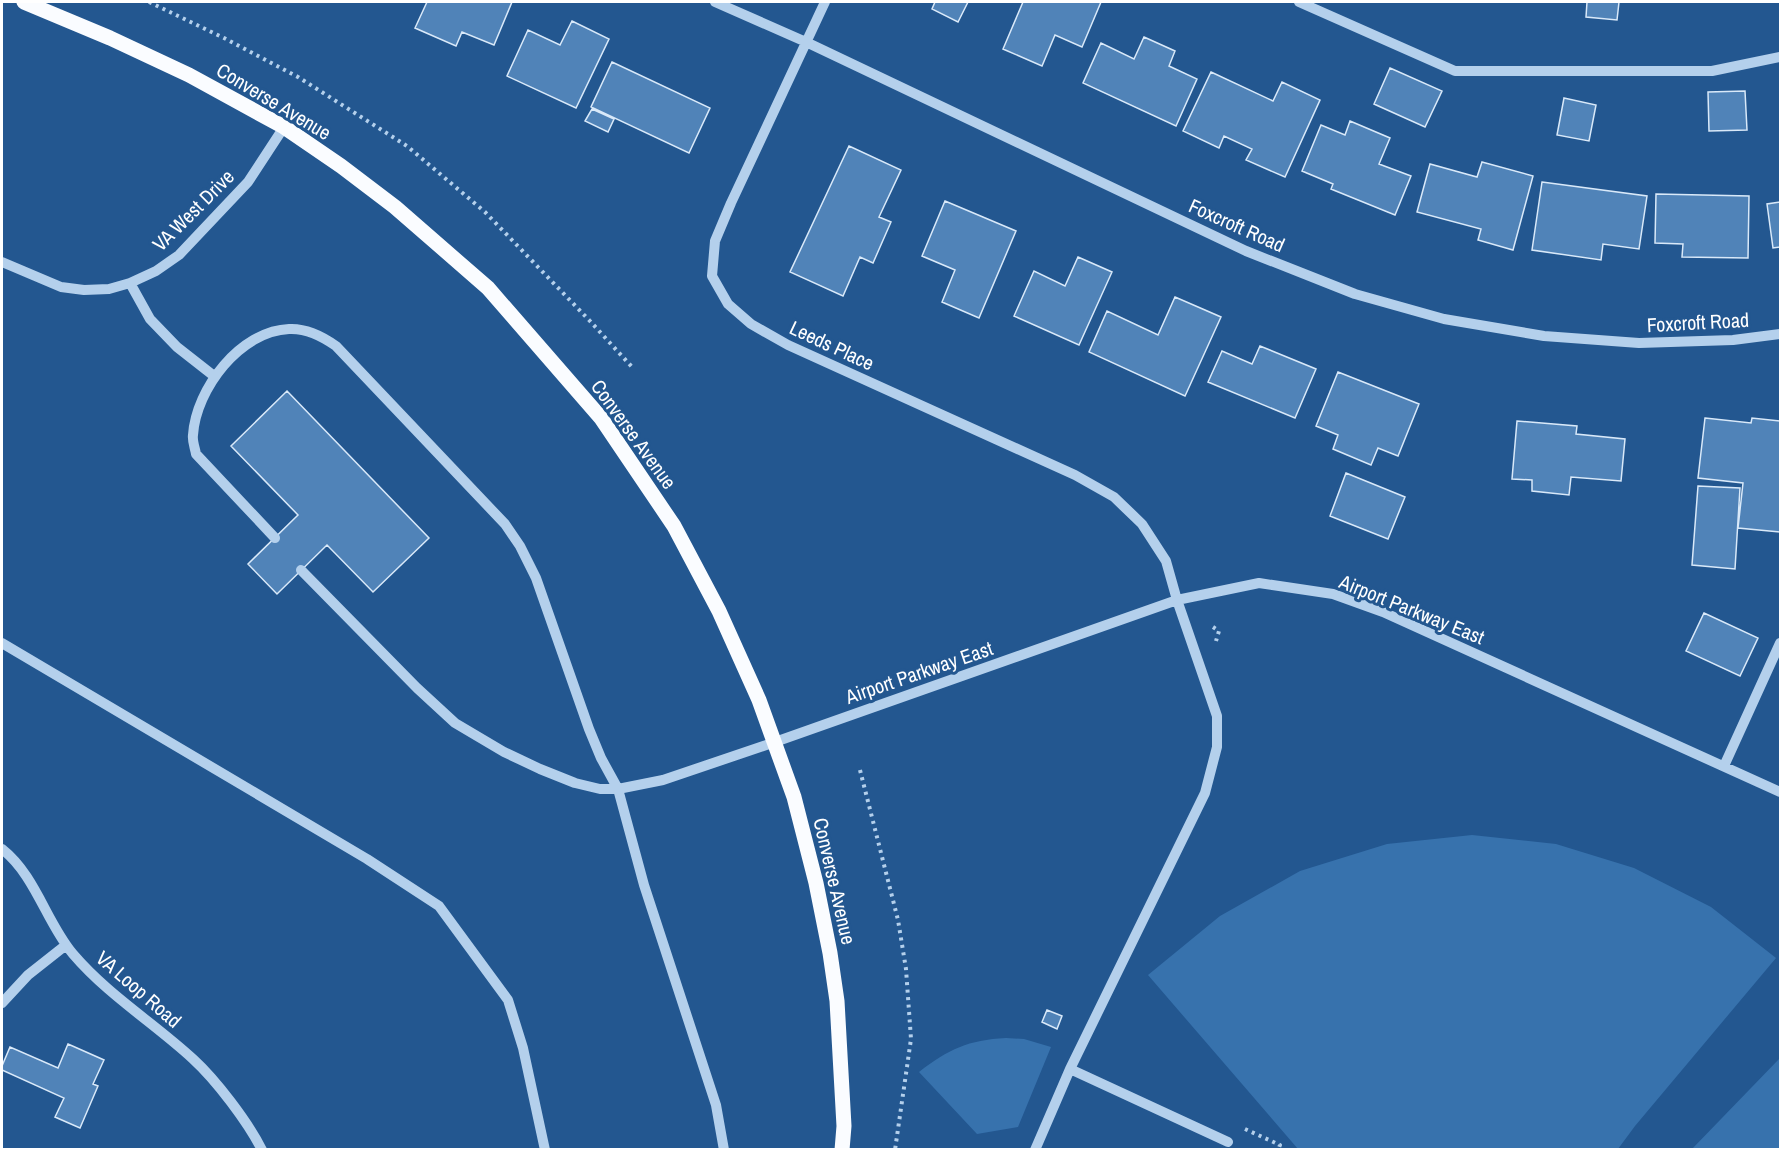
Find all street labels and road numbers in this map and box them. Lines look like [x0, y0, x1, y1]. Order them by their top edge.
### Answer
street label: Converse Avenue [212, 56, 336, 146]
street label: VA West Drive [146, 163, 240, 257]
street label: Foxcroft Road [1185, 192, 1289, 258]
street label: Foxcroft Road [1646, 306, 1750, 338]
street label: Leeds Place [785, 314, 879, 376]
street label: Converse Avenue [585, 374, 683, 494]
street label: Airport Parkway East [1335, 567, 1489, 651]
street label: Airport Parkway East [841, 634, 997, 710]
street label: Converse Avenue [807, 815, 863, 947]
street label: VA Loop Road [91, 945, 187, 1033]

